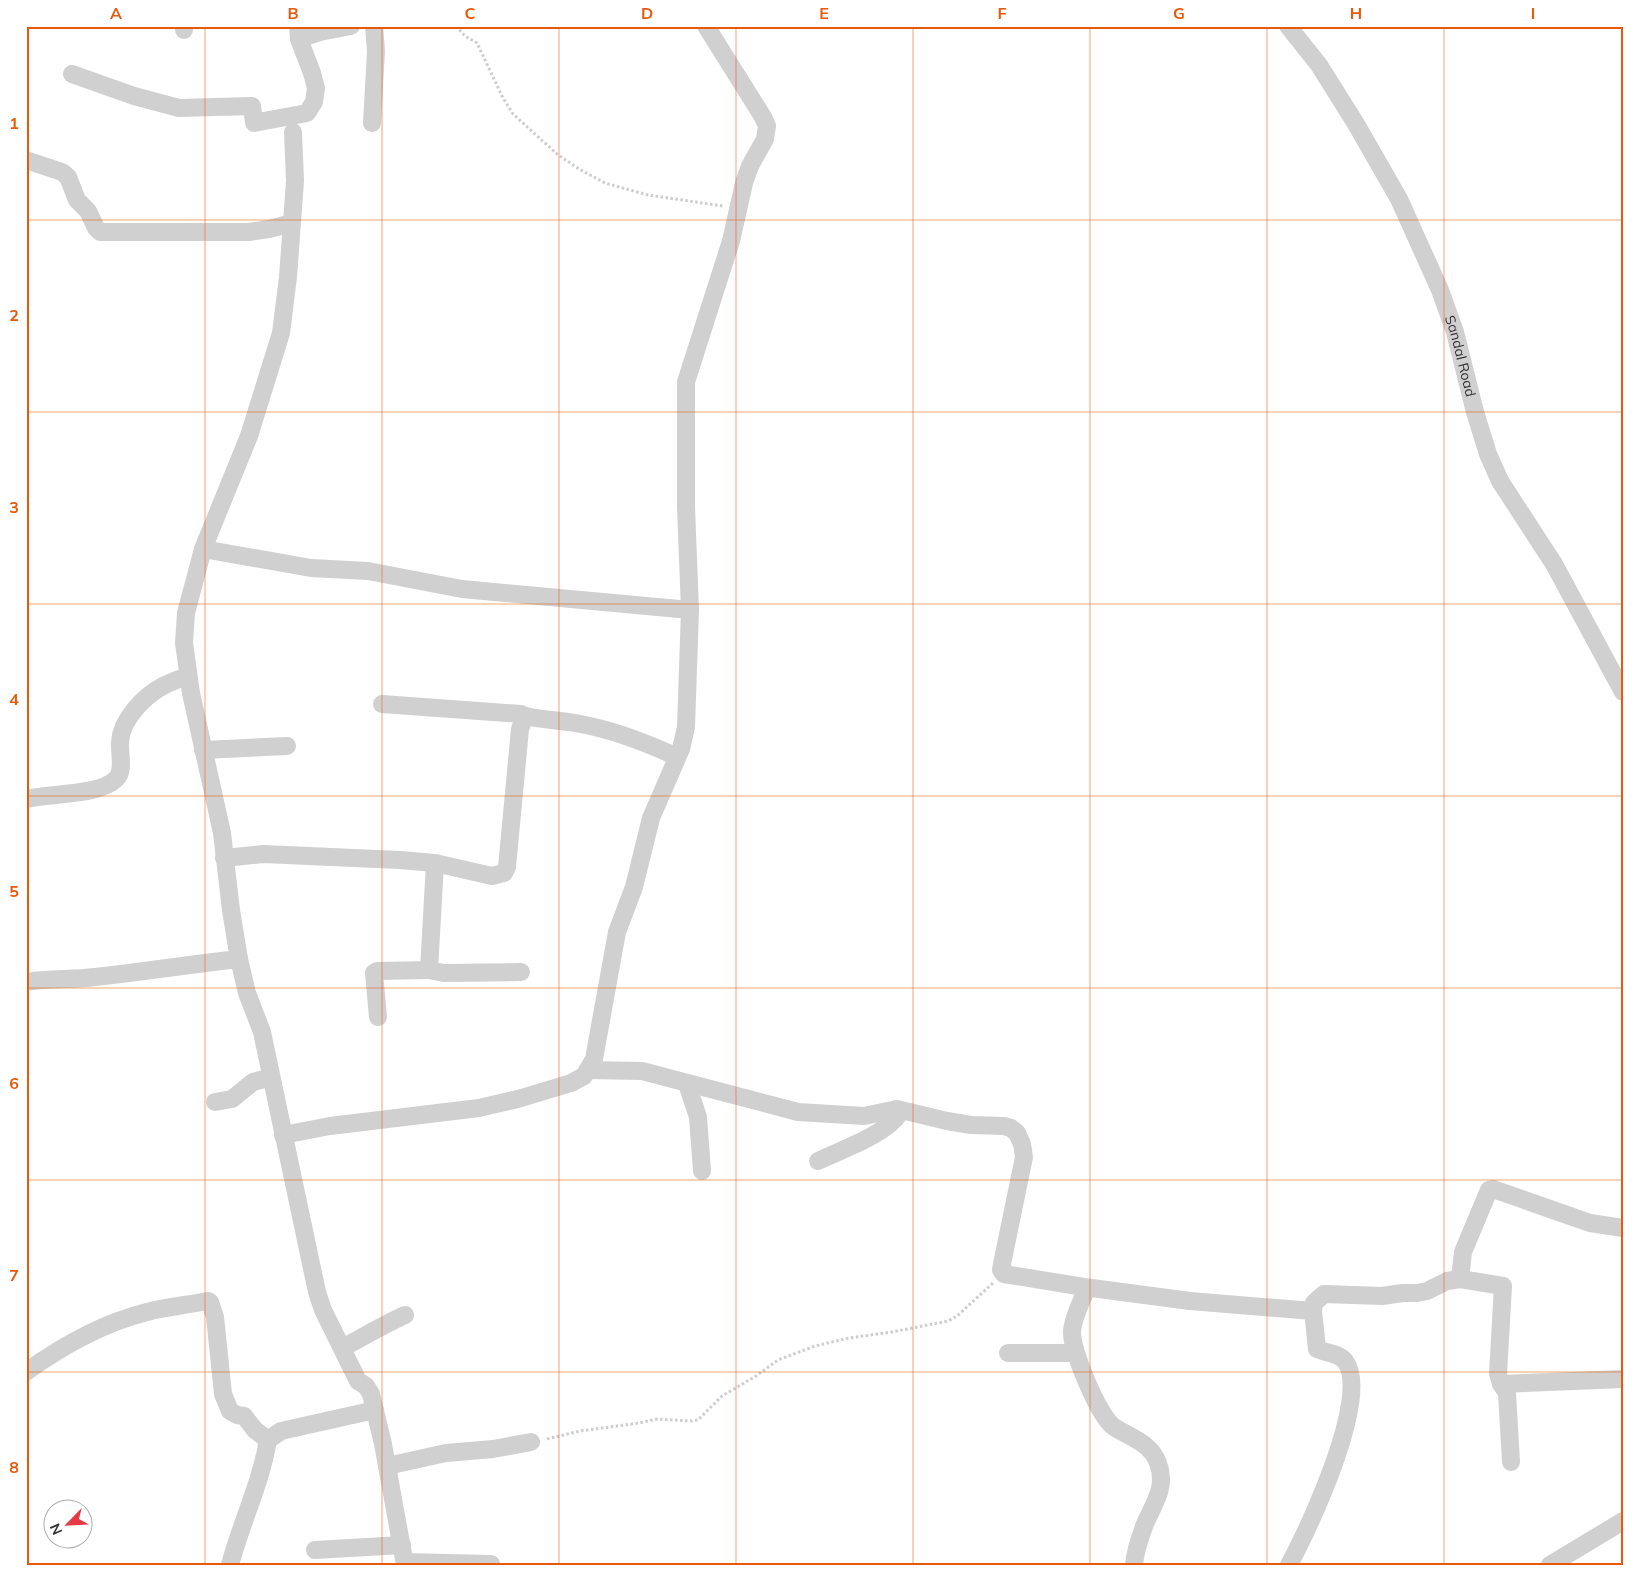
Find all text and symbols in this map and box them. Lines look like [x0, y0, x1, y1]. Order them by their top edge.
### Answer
text: A [110, 3, 122, 23]
text: B [287, 3, 299, 23]
text: C [465, 3, 476, 23]
text: D [641, 3, 653, 23]
text: E [819, 3, 829, 23]
text: F [997, 3, 1007, 23]
text: G [1173, 3, 1185, 23]
text: H [1350, 3, 1362, 23]
text: I [1531, 3, 1535, 23]
text: 1 [9, 113, 19, 133]
text: 2 [9, 305, 19, 325]
street label: Sandal Road [1441, 313, 1480, 399]
text: 3 [9, 497, 19, 517]
text: 4 [9, 689, 19, 709]
text: 5 [9, 881, 19, 901]
text: 6 [9, 1073, 19, 1093]
text: 7 [9, 1265, 19, 1285]
text: 8 [9, 1457, 19, 1477]
north arrow [42, 1498, 92, 1548]
text: N [46, 1521, 66, 1538]

